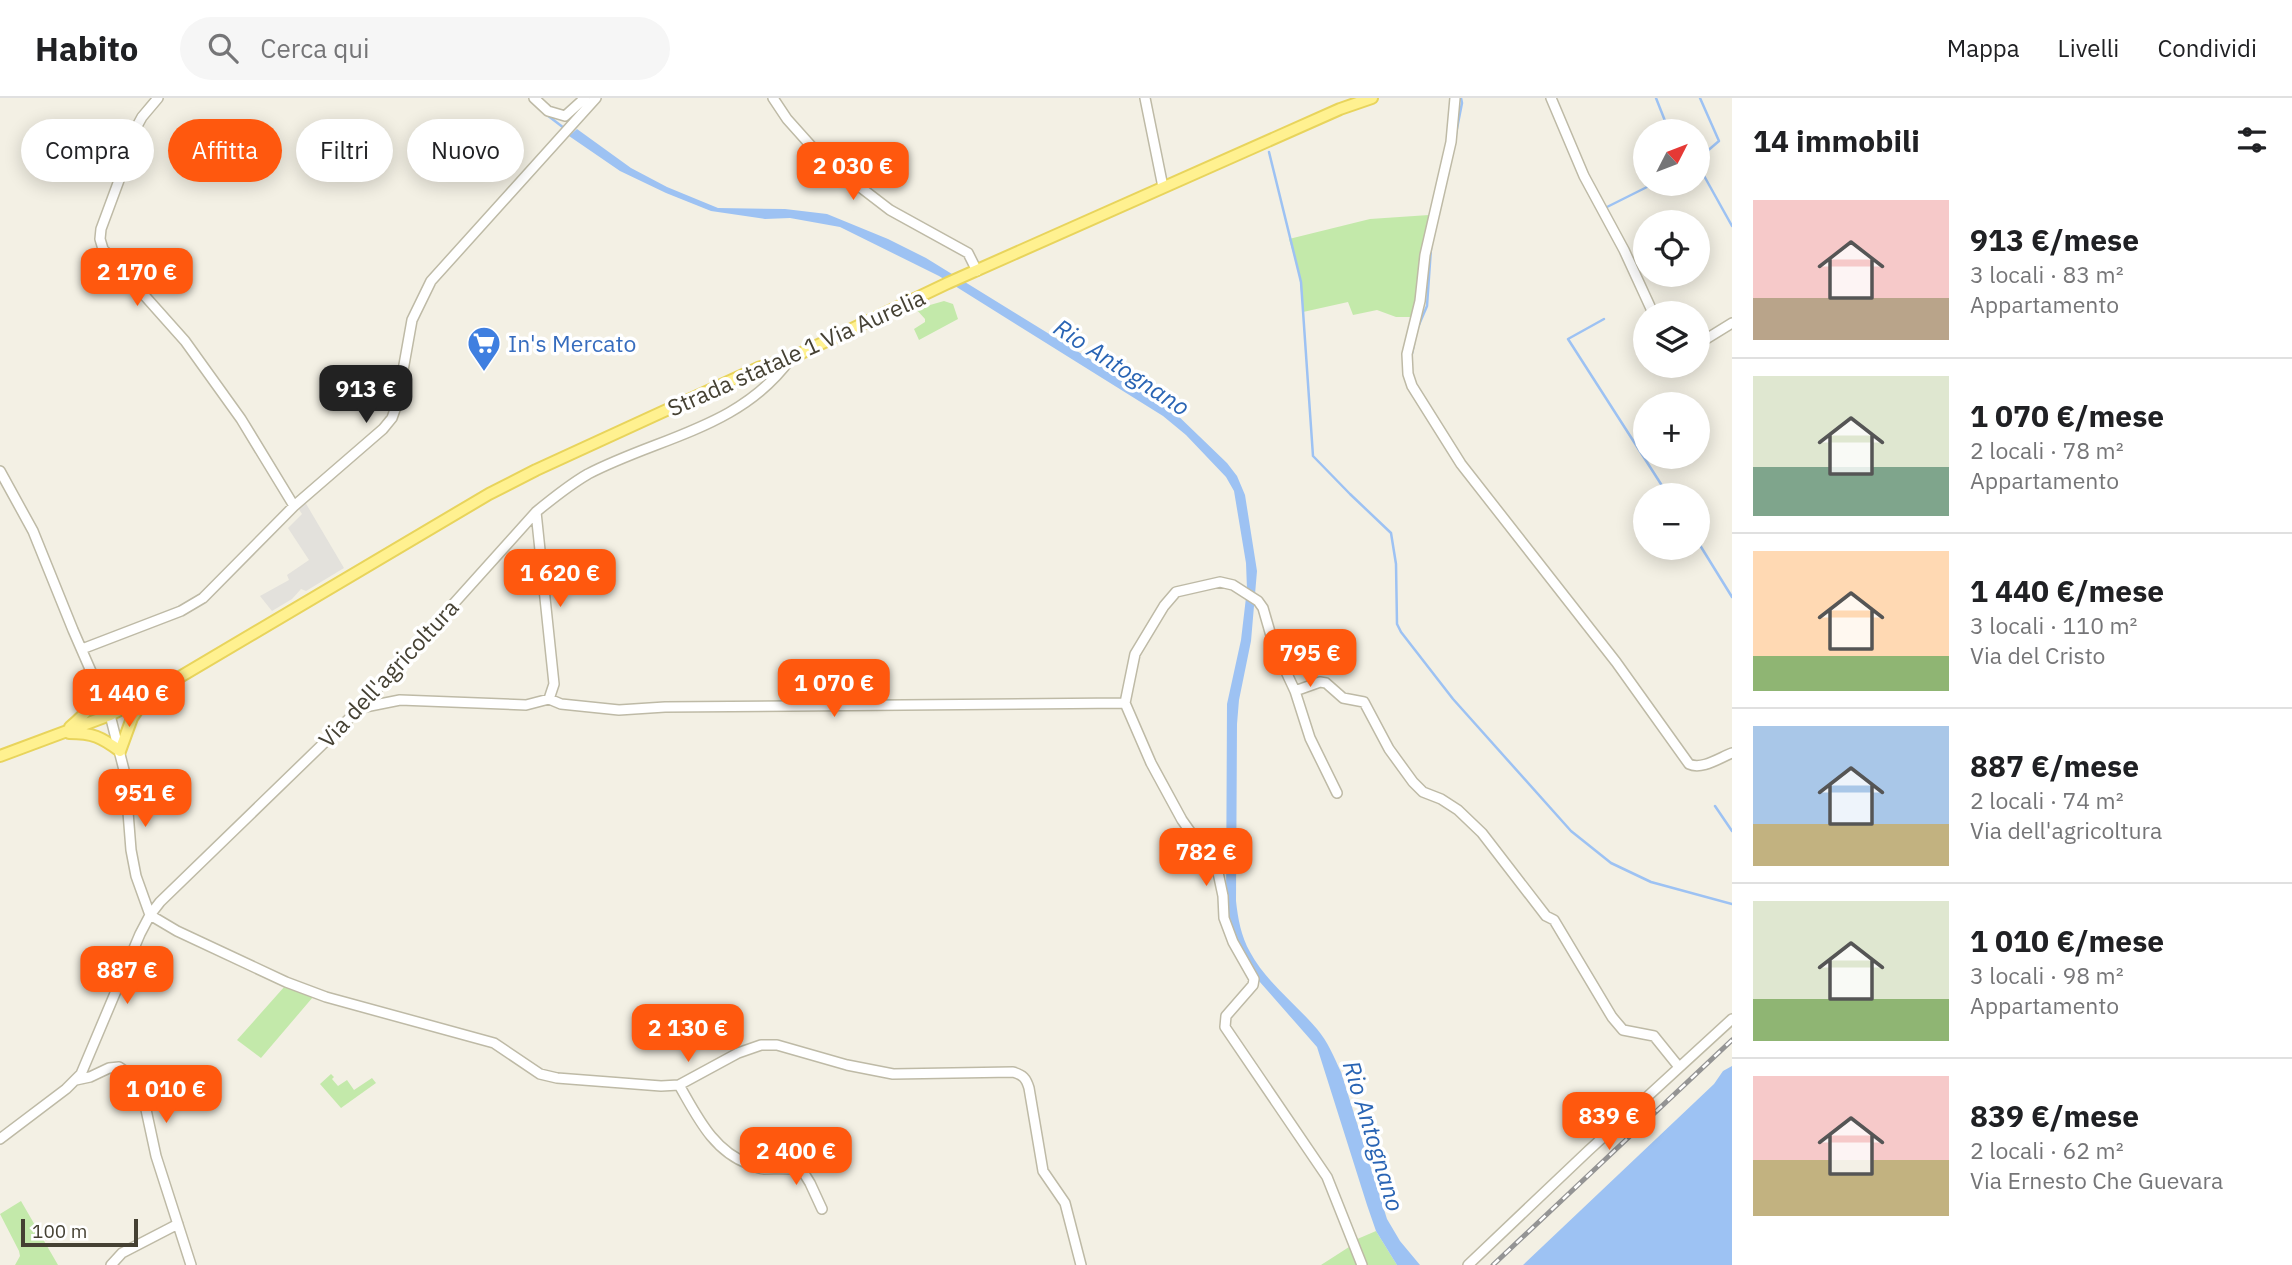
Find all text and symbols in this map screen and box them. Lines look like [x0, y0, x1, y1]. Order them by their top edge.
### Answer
search box [180, 17, 670, 80]
text: Habito [35, 27, 138, 70]
icon: search [204, 29, 242, 67]
text: Cerca qui [260, 31, 370, 65]
text: Mappa [1947, 32, 2020, 64]
text: Livelli [2058, 32, 2119, 64]
text: Condividi [2157, 32, 2257, 64]
chip: Compra [21, 119, 154, 182]
chip: Affitta [168, 119, 282, 182]
chip: Filtri [296, 119, 393, 182]
chip: Nuovo [407, 119, 524, 182]
north arrow [1633, 119, 1710, 196]
map controls [1633, 119, 1710, 560]
text: 14 immobili [1753, 121, 1920, 160]
icon: filters [2233, 121, 2271, 159]
pin: 2 030 € [788, 142, 918, 202]
text: 2 030 € [813, 150, 893, 180]
button: locate [1633, 210, 1710, 287]
text: 913 €/mese [1970, 220, 2139, 259]
icon: home [1809, 228, 1893, 312]
pin: 2 170 € [72, 248, 202, 308]
text: 2 170 € [97, 256, 177, 286]
text: 3 locali · 83 m² [1970, 259, 2124, 289]
street label: Strada statale 1 Via Aurelia [662, 282, 930, 422]
text: Appartamento [1970, 289, 2119, 319]
button: layers [1633, 301, 1710, 378]
water label: Rio Antognano [1048, 311, 1196, 423]
supermarket icon: In's Mercato [465, 324, 503, 373]
place label: In's Mercato [508, 328, 636, 358]
pin: 913 € [317, 366, 415, 425]
text: 913 € [335, 373, 397, 403]
button: + [1633, 392, 1710, 469]
text: 1 070 €/mese [1970, 396, 2164, 435]
icon: home [1809, 404, 1893, 488]
text: 2 locali · 78 m² [1970, 435, 2124, 465]
text: Appartamento [1970, 465, 2119, 495]
button: − [1633, 483, 1710, 560]
pin: 1 620 € [495, 550, 625, 609]
text: 1 620 € [520, 557, 600, 587]
text: 1 440 €/mese [1970, 571, 2164, 610]
icon: home [1809, 579, 1893, 663]
street label: Via dell'agricoltura [311, 592, 465, 754]
text: 3 locali · 110 m² [1970, 610, 2137, 640]
pin: 795 € [1261, 630, 1359, 689]
text: 795 € [1279, 637, 1341, 667]
text: Via del Cristo [1970, 640, 2106, 670]
pin: 1 070 € [769, 660, 899, 719]
text: 1 070 € [794, 667, 874, 697]
pin: 1 440 € [64, 670, 194, 729]
text: 1 440 € [89, 677, 169, 707]
text: 887 €/mese [1970, 746, 2139, 785]
icon: home [1809, 754, 1893, 838]
pin: 951 € [96, 770, 194, 829]
text: 951 € [114, 777, 176, 807]
text: 2 locali · 74 m² [1970, 785, 2124, 815]
text: Via dell'agricoltura [1970, 815, 2162, 845]
pin: 782 € [1157, 828, 1255, 888]
text: 782 € [1175, 836, 1237, 866]
text: 1 010 €/mese [1970, 921, 2164, 960]
icon: home [1809, 929, 1893, 1013]
pin: 887 € [78, 946, 176, 1006]
text: 887 € [96, 954, 158, 984]
text: 3 locali · 98 m² [1970, 960, 2124, 990]
text: Appartamento [1970, 990, 2119, 1020]
pin: 2 130 € [623, 1004, 753, 1064]
text: 2 130 € [648, 1012, 728, 1042]
water label: Rio Antognano [1336, 1057, 1412, 1215]
pin: 1 010 € [101, 1066, 231, 1125]
text: 1 010 € [126, 1073, 206, 1103]
pin: 839 € [1560, 1093, 1658, 1152]
text: 839 €/mese [1970, 1096, 2139, 1135]
text: 839 € [1578, 1100, 1640, 1130]
icon: home [1809, 1104, 1893, 1188]
pin: 2 400 € [731, 1128, 861, 1187]
text: 2 400 € [756, 1135, 836, 1165]
text: 2 locali · 62 m² [1970, 1135, 2124, 1165]
text: Via Ernesto Che Guevara [1970, 1165, 2223, 1195]
scale bar [21, 1216, 138, 1248]
text: 100 m [32, 1219, 87, 1243]

